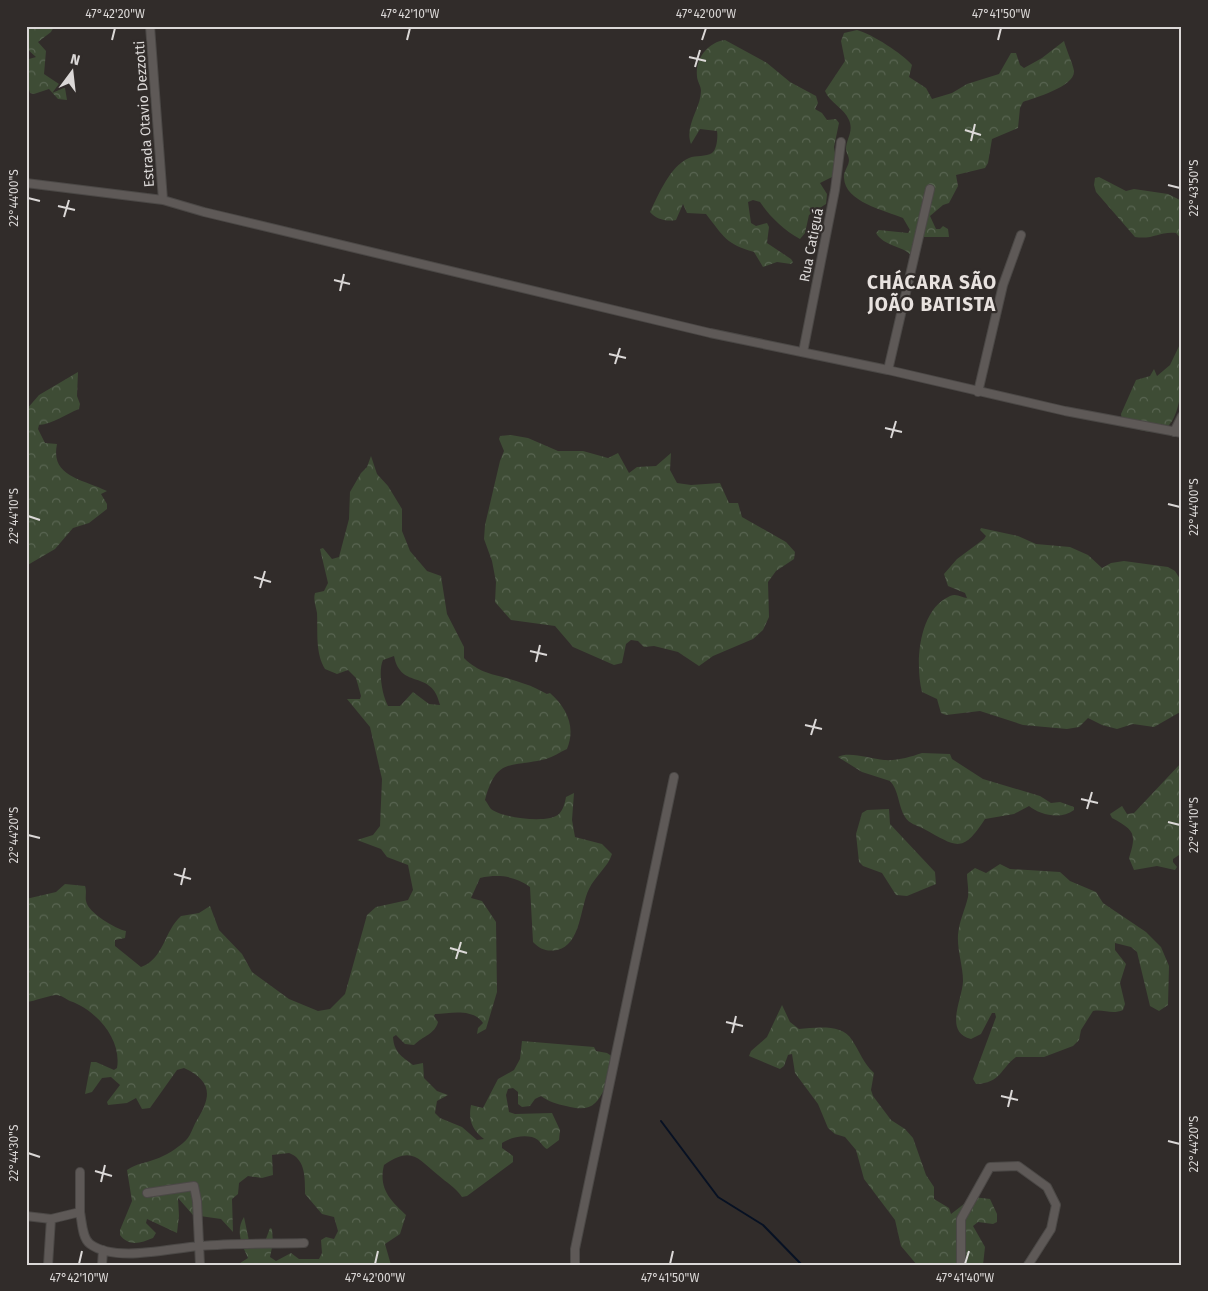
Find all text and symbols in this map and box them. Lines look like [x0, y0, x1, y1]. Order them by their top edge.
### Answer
text: 47°42'20"W [85, 7, 145, 21]
text: 47°42'10"W [380, 7, 440, 21]
text: 47°42'00"W [676, 7, 736, 21]
text: 47°41'50"W [972, 7, 1030, 21]
street label: Estrada Otavio Dezzotti [131, 40, 158, 188]
north arrow [48, 48, 98, 98]
text: N [69, 51, 82, 69]
text: 22°43'50"S [1187, 159, 1201, 216]
text: 22°44'00"S [7, 169, 21, 227]
street label: Rua Catiguá [796, 207, 827, 284]
district label: CHÁCARA SÃO JOÃO BATISTA [867, 269, 997, 316]
text: 22°44'00"S [1187, 478, 1201, 536]
text: 22°44'10"S [7, 488, 21, 544]
text: 22°44'10"S [1187, 797, 1201, 853]
text: 22°44'20"S [7, 806, 21, 863]
text: 22°44'20"S [1187, 1115, 1201, 1172]
text: 22°44'30"S [7, 1124, 21, 1181]
text: 47°42'10"W [49, 1271, 109, 1285]
text: 47°42'00"W [345, 1271, 405, 1285]
text: 47°41'50"W [641, 1271, 699, 1285]
text: 47°41'40"W [936, 1271, 994, 1285]

